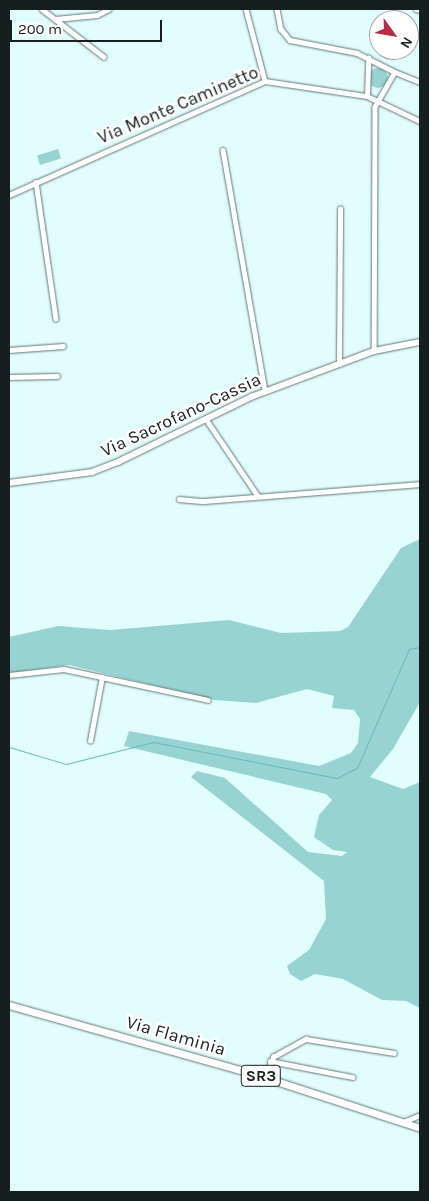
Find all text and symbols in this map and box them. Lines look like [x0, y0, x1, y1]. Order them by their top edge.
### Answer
scale bar [12, 10, 165, 42]
north arrow [369, 10, 419, 60]
text: 200 m [18, 20, 62, 38]
text: N [396, 34, 416, 51]
street label: Via Monte Caminetto [94, 61, 262, 149]
street label: Via Sacrofano-Cassia [97, 368, 265, 462]
street label: Via Flaminia [124, 1012, 228, 1060]
road number: SR3 [240, 1062, 282, 1090]

